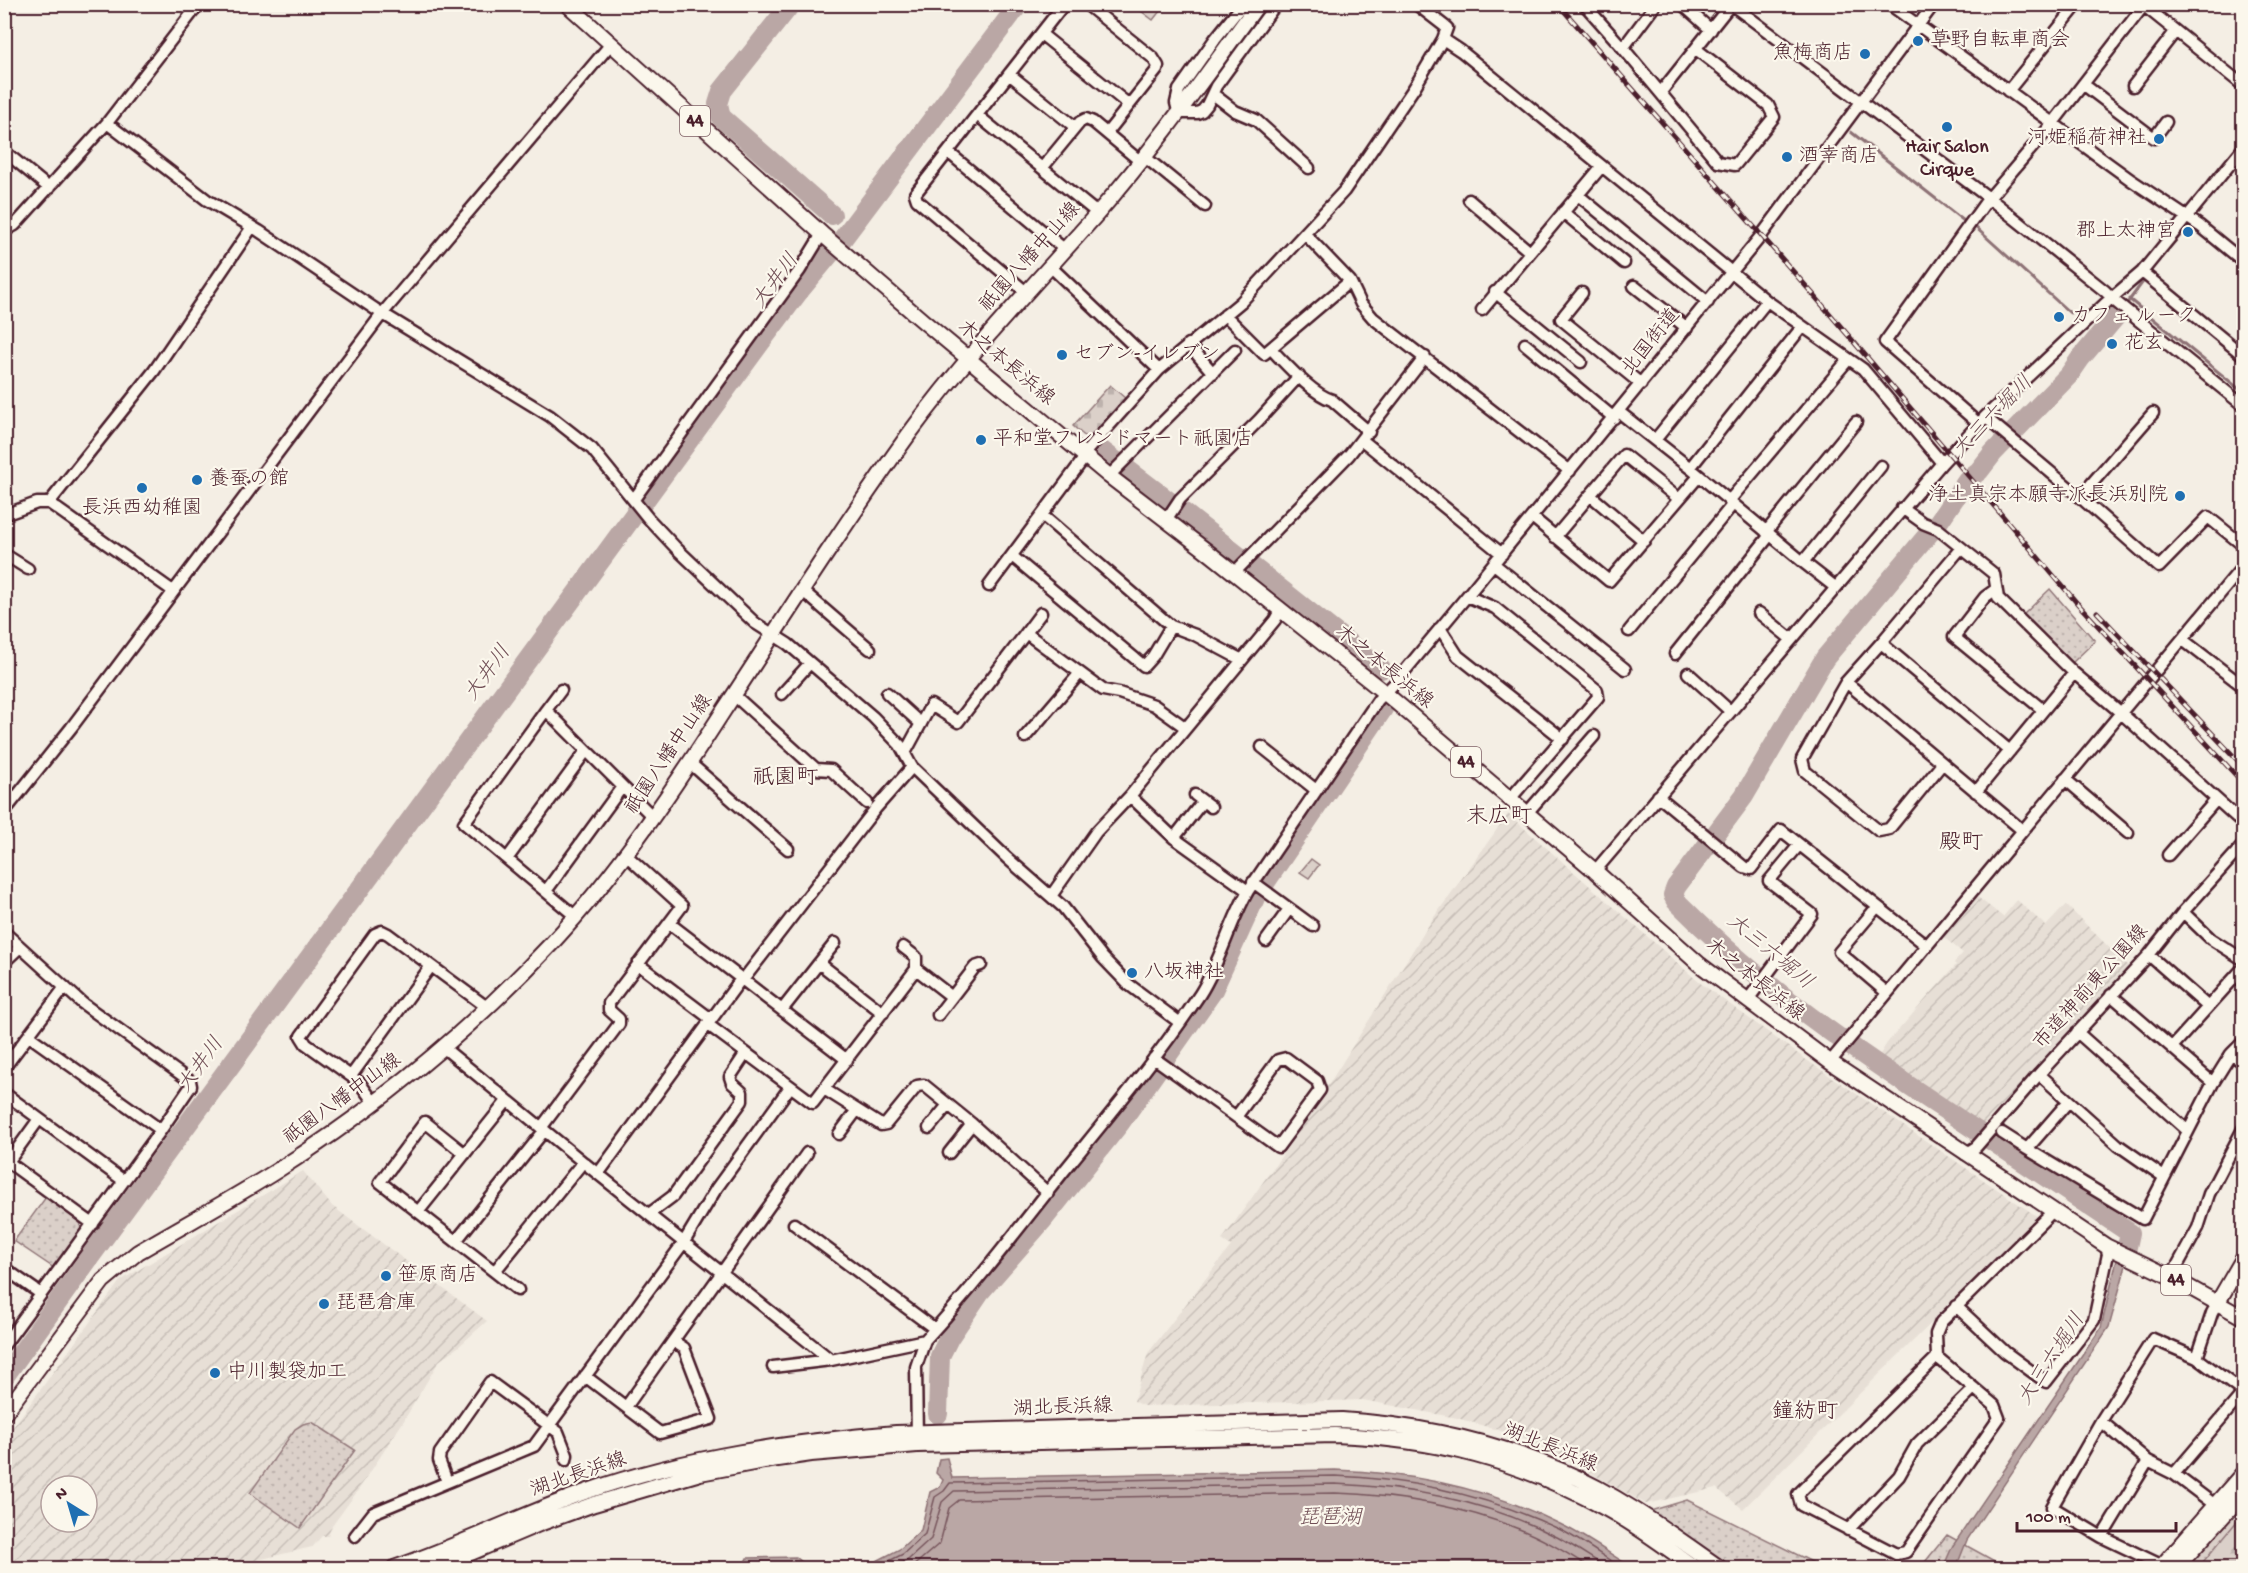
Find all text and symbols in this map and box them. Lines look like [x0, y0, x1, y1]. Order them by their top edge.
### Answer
place label: 草野自転車商会 [1930, 28, 2070, 53]
marker: 草野自転車商会 [1911, 34, 1925, 48]
place label: 魚梅商店 [1773, 41, 1853, 66]
marker: 魚梅商店 [1858, 47, 1872, 61]
road number: 44 [680, 106, 710, 136]
marker: Hair Salon Cirque [1940, 120, 1954, 134]
place label: 河姫稲荷神社 [2027, 126, 2147, 151]
marker: 河姫稲荷神社 [2152, 132, 2166, 146]
place label: Hair Salon Cirque [1905, 137, 1989, 183]
place label: 酒幸商店 [1799, 144, 1879, 169]
marker: 酒幸商店 [1780, 150, 1794, 164]
street label: 祇園八幡中山線 [974, 197, 1086, 318]
place label: 郡上太神宮 [2076, 219, 2176, 244]
marker: 郡上太神宮 [2181, 225, 2195, 239]
water label: 大井川 [746, 248, 806, 315]
street label: 北国街道 [1617, 304, 1686, 381]
place label: カフェ ルーク [2071, 305, 2197, 329]
marker: カフェ ルーク [2052, 310, 2066, 324]
street label: 木之本長浜線 [952, 315, 1060, 411]
place label: 花玄 [2124, 332, 2164, 356]
marker: 花玄 [2105, 337, 2119, 351]
place label: セブン-イレブン [1074, 343, 1220, 367]
marker: セブン-イレブン [1055, 348, 1069, 362]
water label: 大三六堀川 [1948, 371, 2039, 464]
place label: 平和堂フレンドマート祇園店 [993, 427, 1253, 452]
marker: 平和堂フレンドマート祇園店 [974, 433, 988, 447]
place label: 養蚕の館 [209, 467, 289, 492]
marker: 養蚕の館 [190, 473, 204, 487]
marker: 長浜西幼稚園 [135, 481, 149, 495]
place label: 浄土真宗本願寺派長浜別院 [1928, 483, 2168, 508]
marker: 浄土真宗本願寺派長浜別院 [2173, 489, 2187, 503]
place label: 長浜西幼稚園 [82, 497, 202, 521]
street label: 木之本長浜線 [1329, 620, 1438, 715]
water label: 大井川 [459, 640, 518, 707]
street label: 祇園八幡中山線 [620, 689, 719, 819]
road number: 44 [1451, 747, 1481, 777]
district label: 祇園町 [752, 766, 818, 792]
district label: 末広町 [1466, 804, 1532, 831]
district label: 殿町 [1939, 831, 1983, 857]
water label: 大三六堀川 [1721, 909, 1818, 996]
street label: 市道神前東公園線 [2028, 920, 2154, 1055]
street label: 木之本長浜線 [1700, 933, 1810, 1027]
place label: 八坂神社 [1144, 960, 1224, 985]
marker: 八坂神社 [1125, 966, 1139, 980]
water label: 大井川 [172, 1032, 231, 1099]
street label: 祇園八幡中山線 [278, 1048, 406, 1150]
place label: 笹原商店 [398, 1263, 478, 1288]
road number: 44 [2161, 1265, 2191, 1295]
marker: 笹原商店 [379, 1269, 393, 1283]
place label: 琵琶倉庫 [336, 1291, 416, 1316]
marker: 琵琶倉庫 [317, 1297, 331, 1311]
water label: 大三六堀川 [2013, 1309, 2092, 1411]
place label: 中川製袋加工 [227, 1360, 347, 1385]
marker: 中川製袋加工 [208, 1366, 222, 1380]
street label: 湖北長浜線 [1013, 1395, 1113, 1422]
district label: 鐘紡町 [1772, 1399, 1838, 1426]
street label: 湖北長浜線 [1499, 1419, 1601, 1478]
street label: 湖北長浜線 [528, 1448, 630, 1503]
north arrow [39, 1474, 99, 1534]
text: N [52, 1484, 72, 1506]
scale bar [2017, 1495, 2176, 1533]
water label: 琵琶湖 [1299, 1507, 1363, 1532]
text: 100 m [2025, 1508, 2071, 1529]

